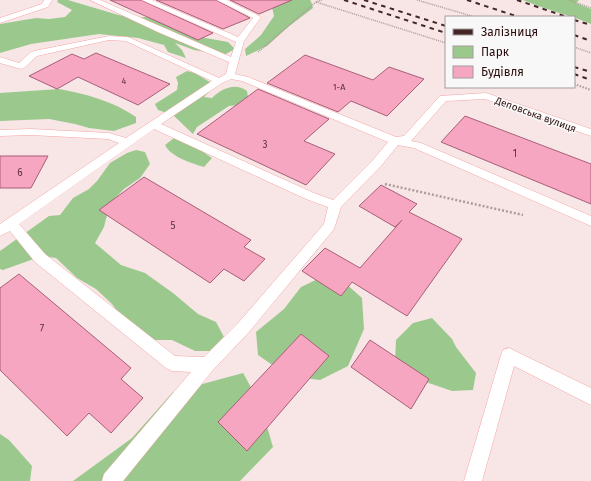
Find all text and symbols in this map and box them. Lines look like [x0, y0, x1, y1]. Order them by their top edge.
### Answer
legend [445, 16, 575, 88]
text: Залізниця [481, 25, 538, 39]
text: Парк [481, 45, 510, 59]
text: Будівля [481, 65, 524, 79]
house number: 4 [122, 76, 127, 86]
house number: 1-А [333, 82, 346, 92]
street label: Деповська вулиця [493, 94, 578, 135]
house number: 3 [263, 139, 268, 151]
house number: 1 [513, 148, 517, 160]
house number: 6 [17, 167, 23, 179]
house number: 5 [170, 220, 176, 232]
house number: 7 [40, 323, 45, 335]

